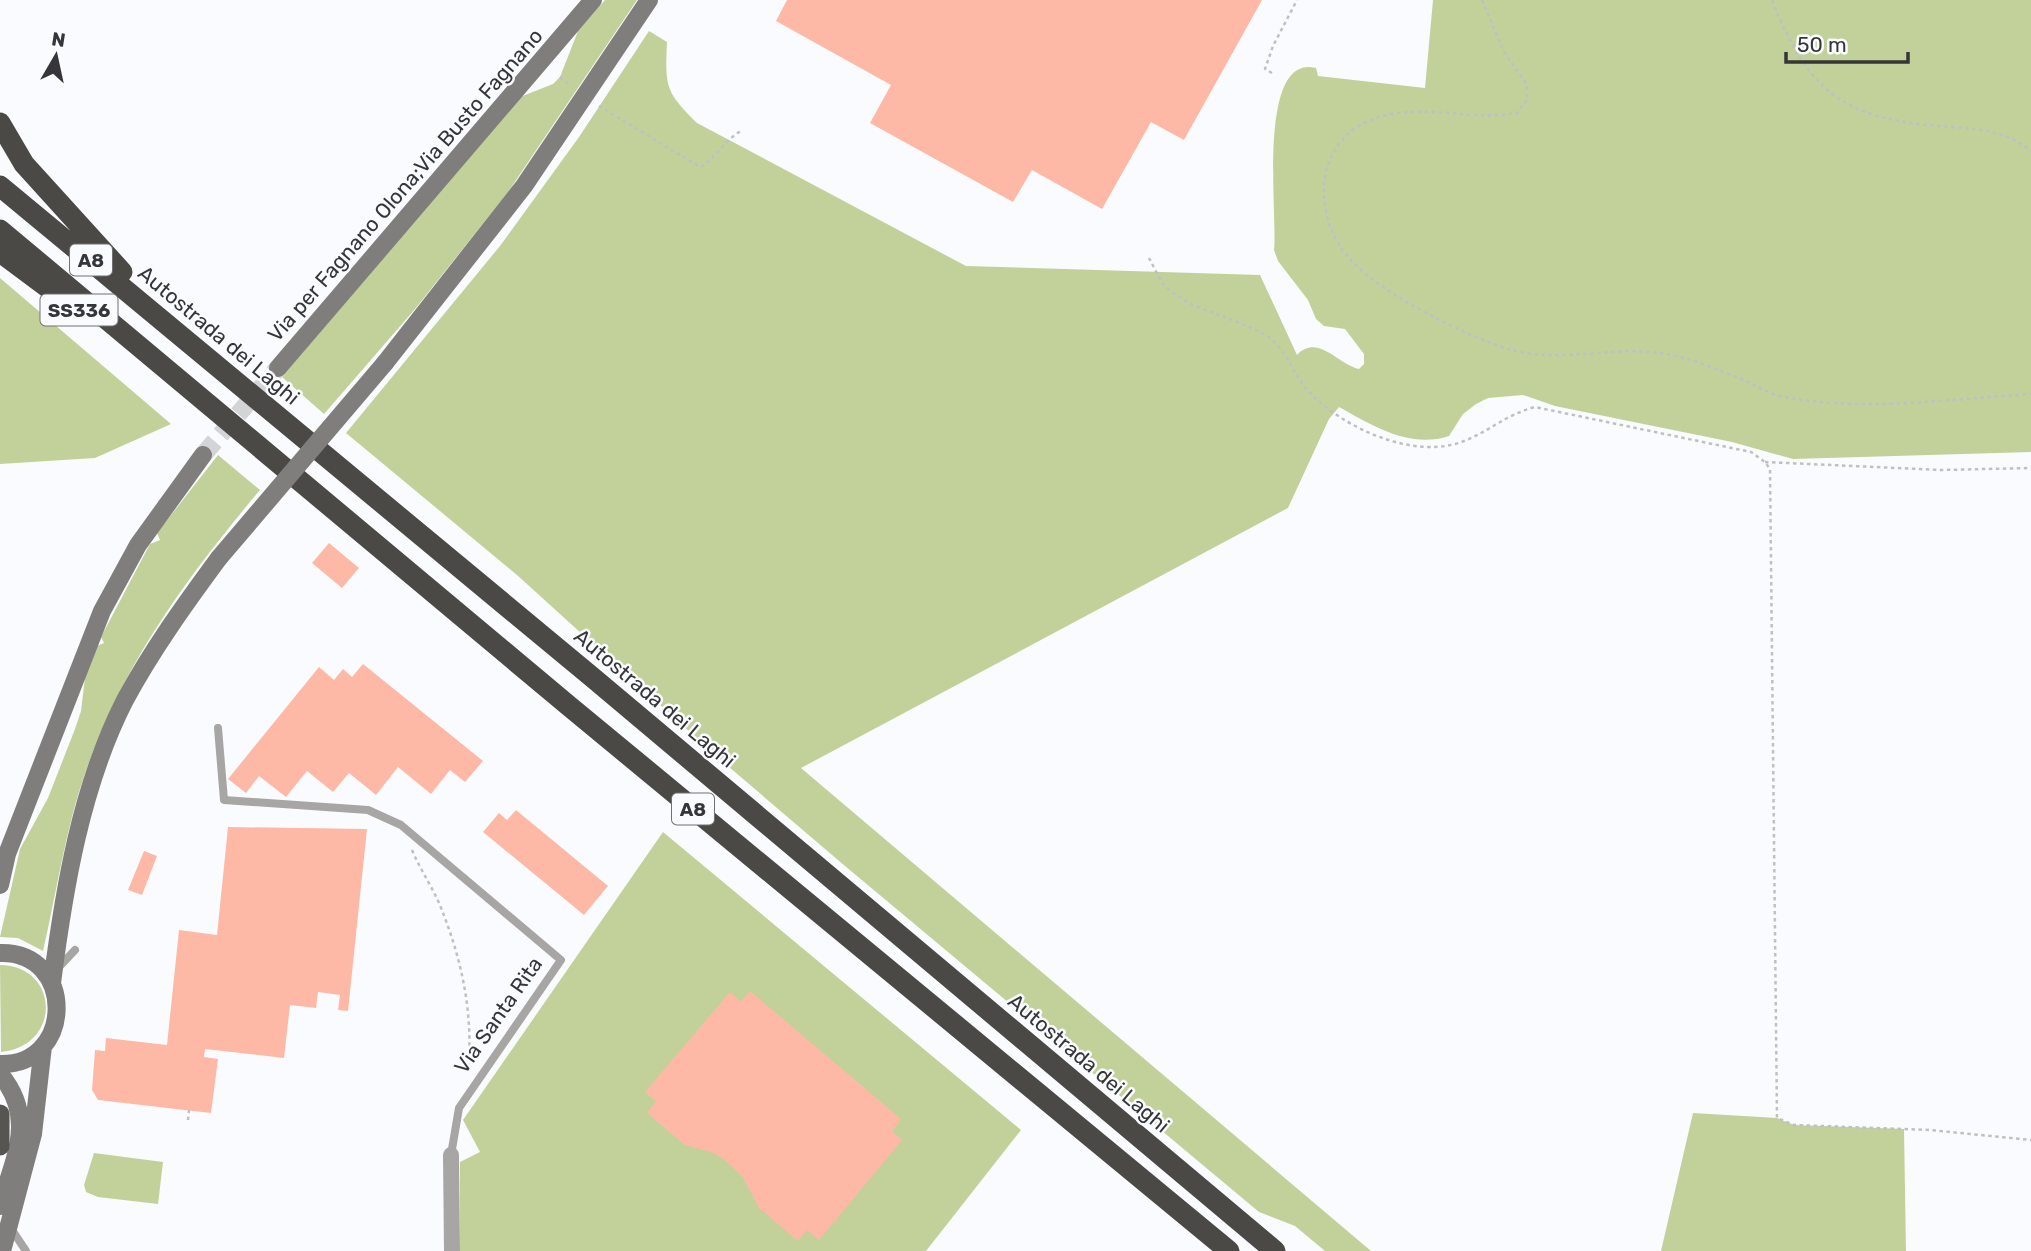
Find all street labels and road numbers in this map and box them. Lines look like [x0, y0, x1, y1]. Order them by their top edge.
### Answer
street label: Via per Fagnano Olona;Via Busto Fagnano [262, 23, 548, 347]
road number: A8 [70, 244, 112, 276]
street label: Autostrada dei Laghi [133, 260, 305, 410]
road number: SS336 [41, 294, 118, 326]
street label: Autostrada dei Laghi [569, 623, 741, 773]
road number: A8 [672, 794, 714, 824]
street label: Via Santa Rita [449, 952, 547, 1078]
street label: Autostrada dei Laghi [1003, 988, 1175, 1138]

